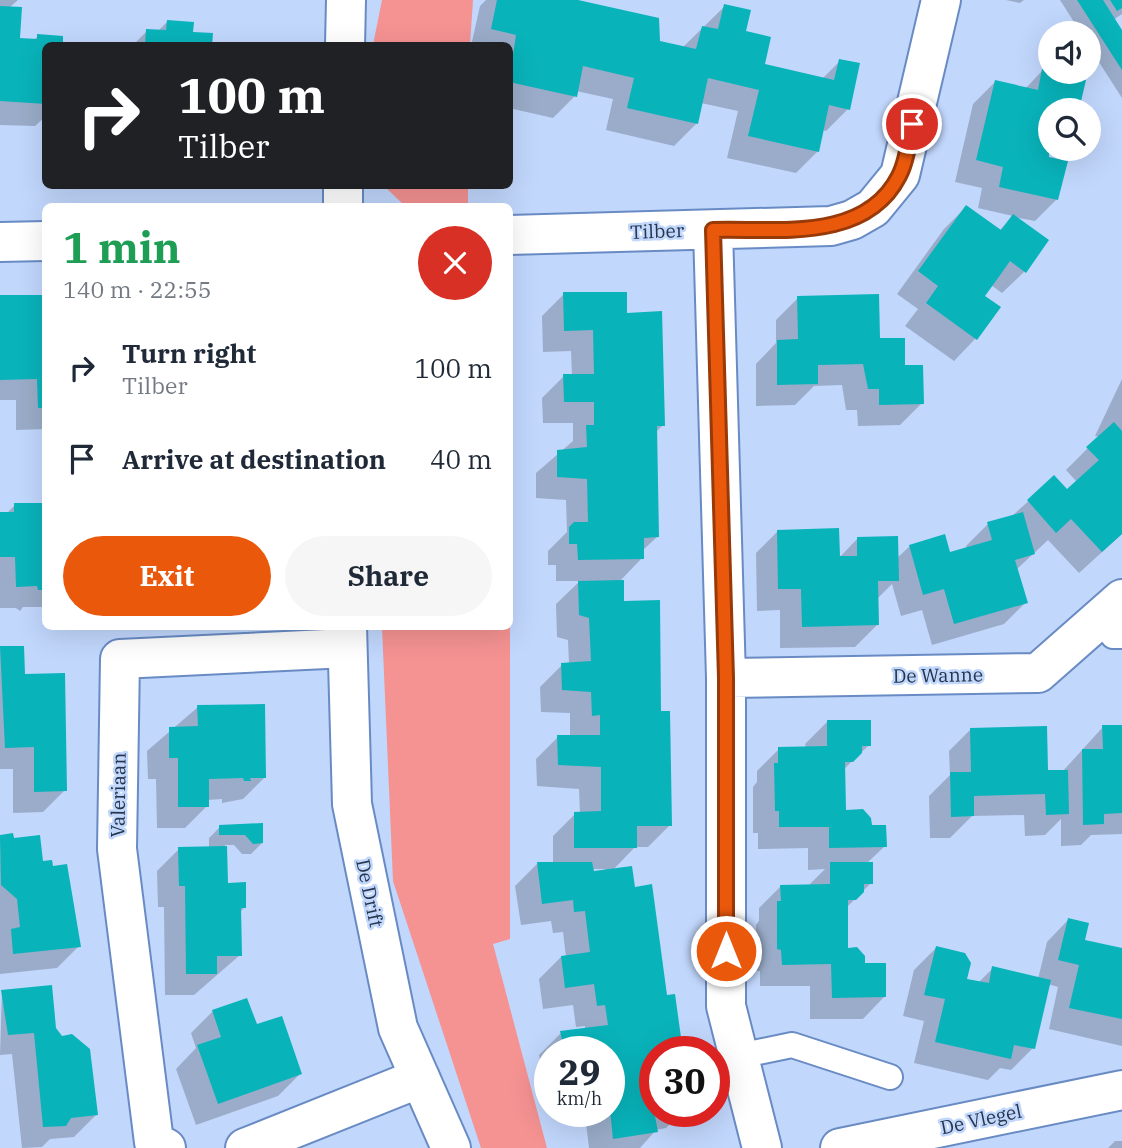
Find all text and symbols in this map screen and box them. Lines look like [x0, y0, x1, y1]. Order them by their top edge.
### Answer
map controls [1038, 21, 1101, 161]
button: sound [1038, 21, 1101, 84]
text: 100 m [178, 63, 325, 126]
icon: right [63, 70, 154, 161]
pin [882, 94, 942, 154]
button: search [1038, 98, 1101, 161]
icon: arrive [893, 105, 931, 143]
text: Tilber [178, 125, 269, 167]
street label: Tilber [629, 218, 685, 244]
text: 1 min [63, 220, 181, 275]
button: close [418, 226, 492, 300]
text: 140 m · 22:55 [63, 274, 212, 304]
text: Turn right [122, 336, 256, 370]
icon: right [63, 349, 101, 387]
text: 100 m [414, 351, 492, 385]
text: Tilber [122, 370, 188, 400]
icon: arrive [63, 440, 101, 478]
text: Arrive at destination [122, 442, 386, 476]
text: 40 m [430, 442, 492, 476]
button: Exit [63, 536, 271, 616]
button: Share [285, 536, 492, 616]
street label: De Wanne [893, 662, 983, 688]
street label: Valeriaan [105, 752, 131, 838]
street label: De Drift [351, 857, 389, 930]
position arrow [689, 914, 763, 988]
speed limit sign: 30 [639, 1036, 730, 1127]
text: 29 [558, 1049, 601, 1095]
text: km/h [557, 1087, 602, 1110]
street label: De Vlegel [938, 1099, 1024, 1139]

